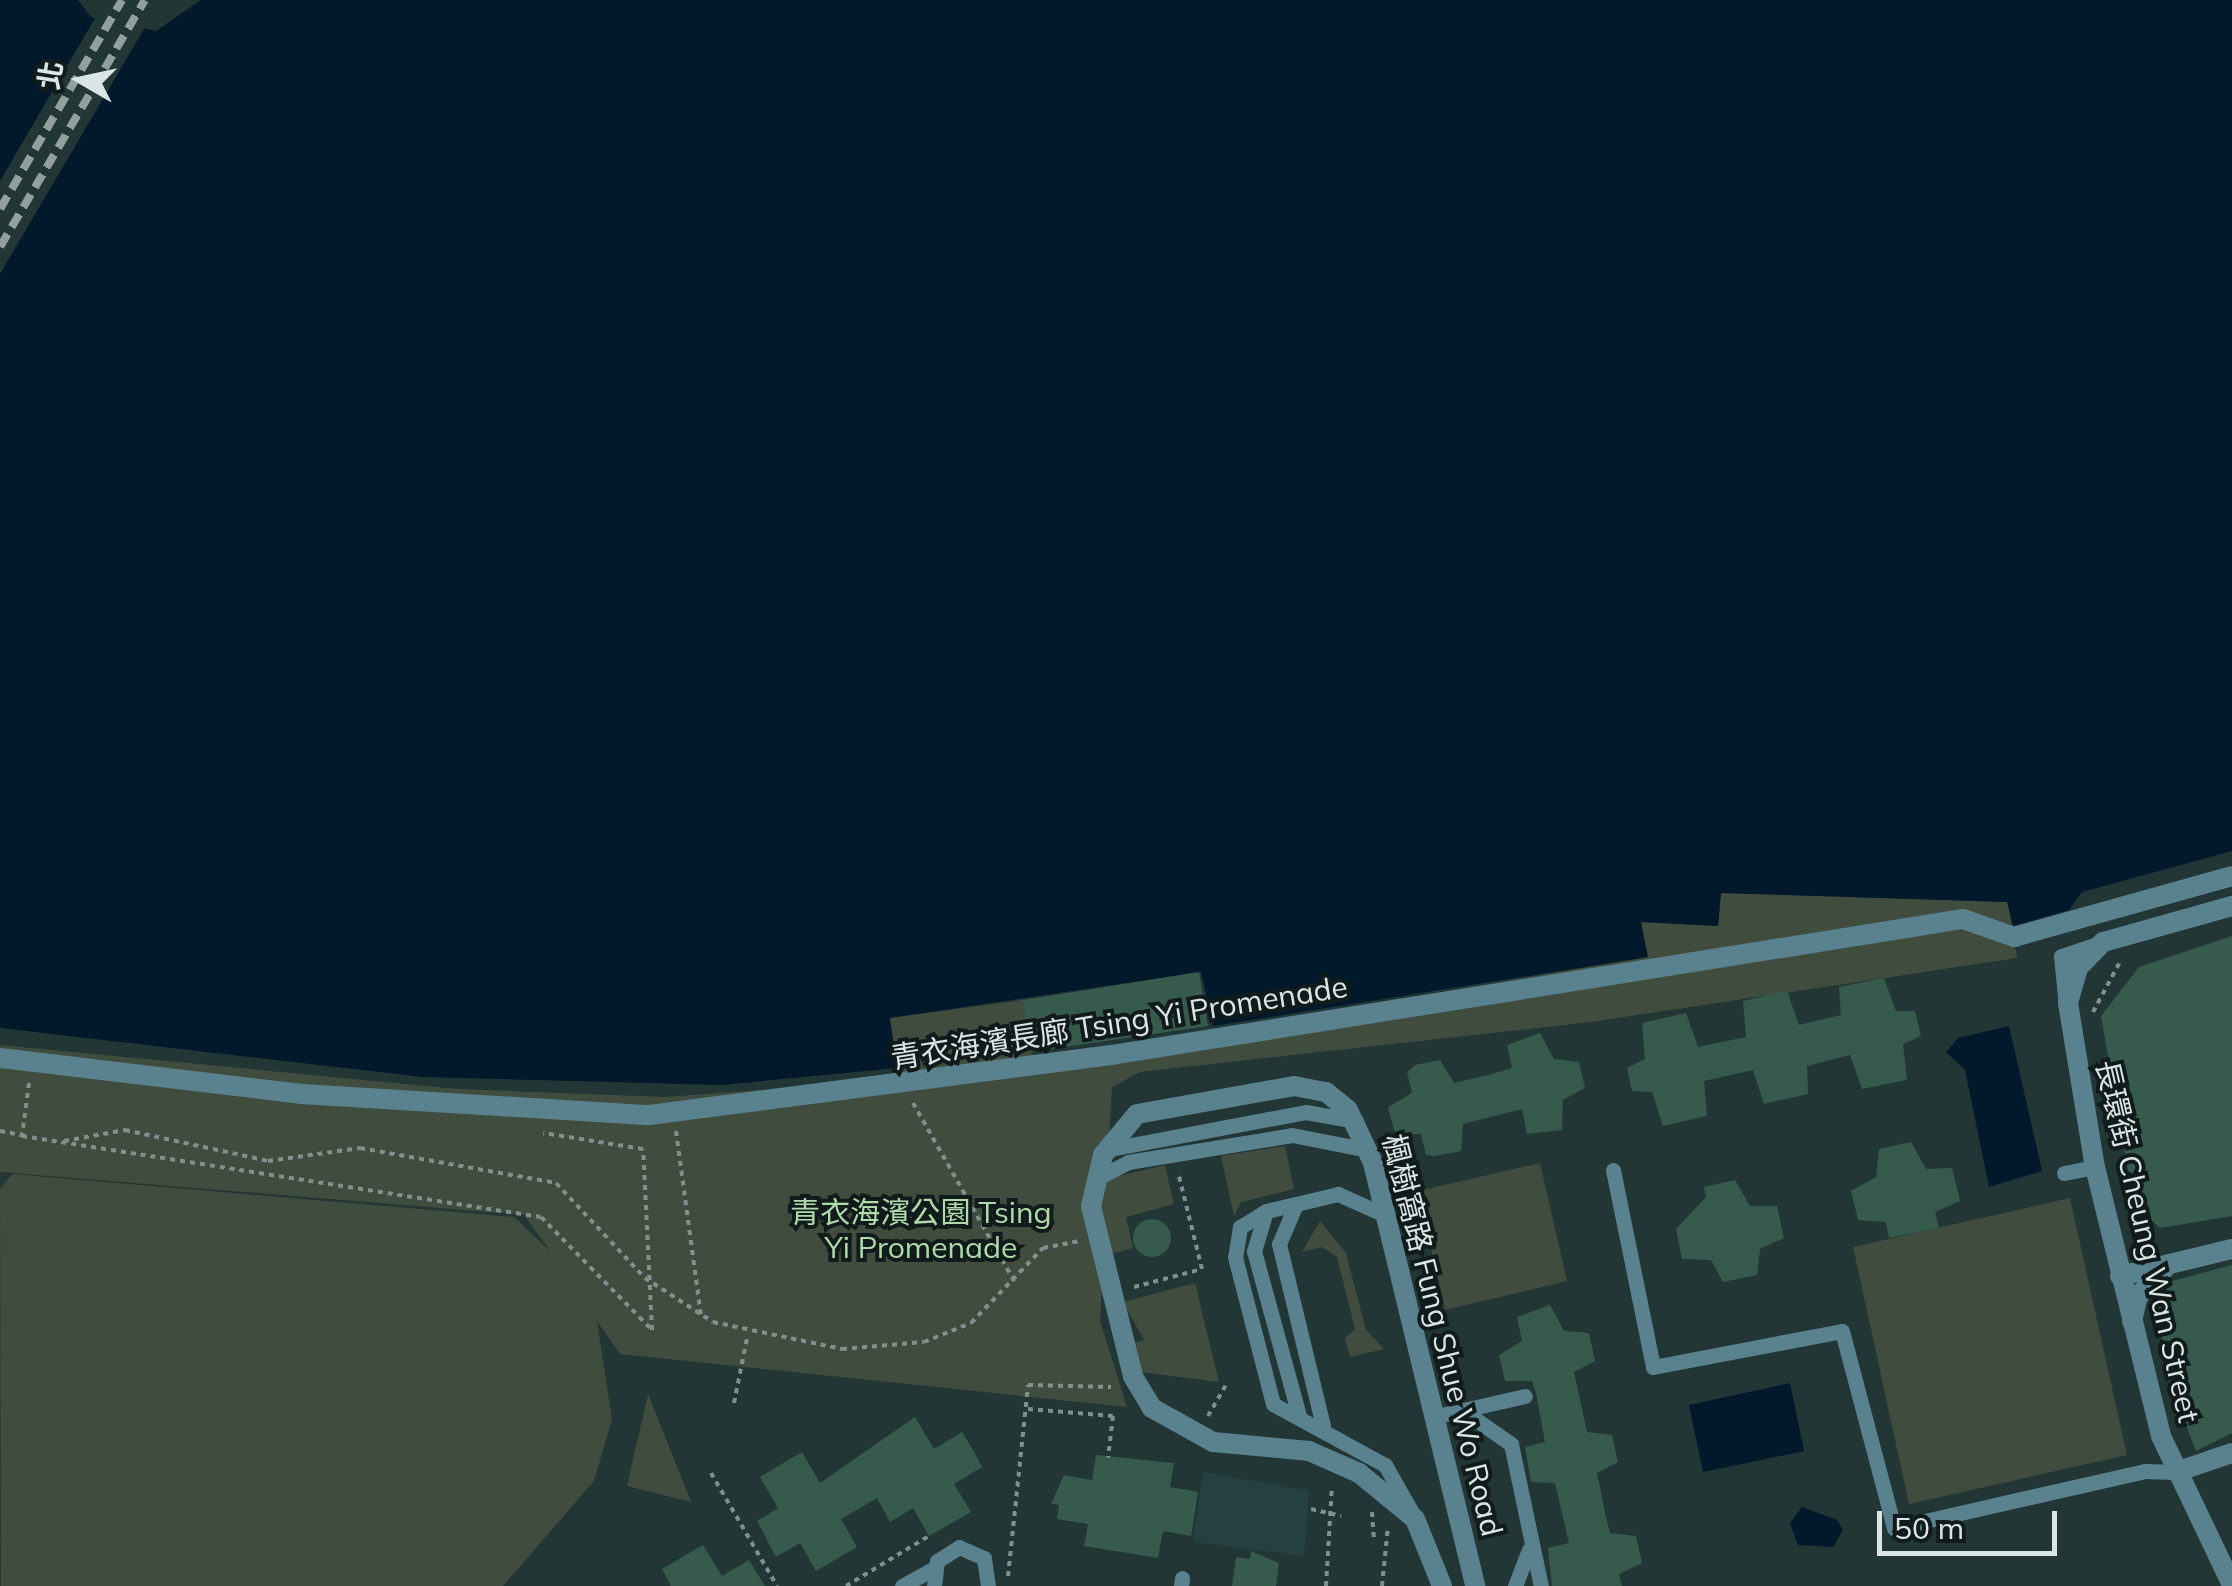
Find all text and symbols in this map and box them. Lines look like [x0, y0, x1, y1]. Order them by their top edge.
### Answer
north arrow [30, 30, 130, 130]
text: 北 [30, 59, 69, 92]
street label: 青衣海濱長廊 Tsing Yi Promenade [888, 968, 1350, 1076]
street label: 長環街 Cheung Wan Street [2089, 1056, 2207, 1426]
street label: 楓樹窩路 Fung Shue Wo Road [1376, 1130, 1510, 1540]
park label: 青衣海濱公園 Tsing Yi Promenade [790, 1194, 1052, 1264]
scale bar [1882, 1491, 2062, 1553]
text: 50 m [1894, 1509, 1964, 1547]

